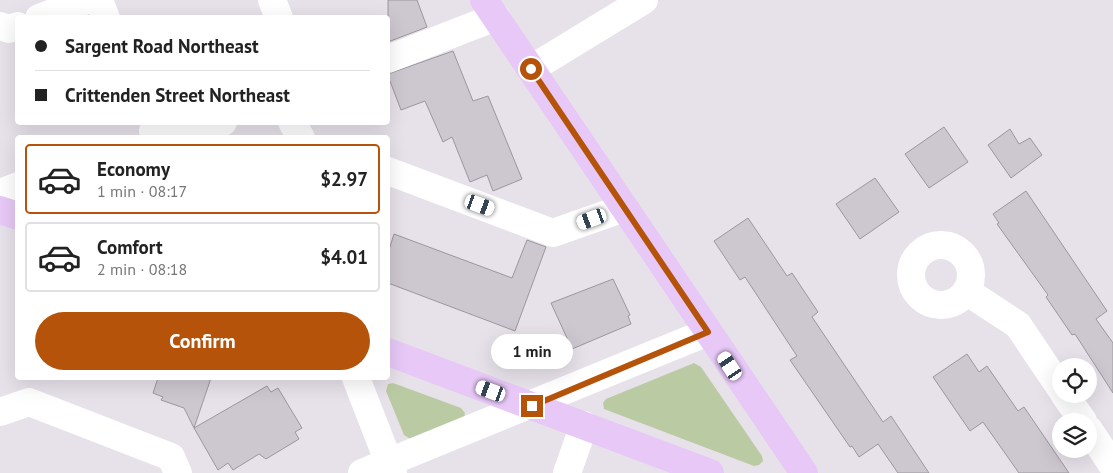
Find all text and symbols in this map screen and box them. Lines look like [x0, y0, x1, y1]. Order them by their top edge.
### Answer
text: Sargent Road Northeast [65, 34, 259, 58]
route start [520, 58, 542, 80]
text: Crittenden Street Northeast [65, 83, 290, 107]
icon: car [37, 157, 82, 202]
text: Economy [97, 157, 170, 181]
text: $2.97 [320, 167, 368, 191]
text: 1 min · 08:17 [97, 181, 187, 201]
car [463, 193, 496, 217]
car [575, 207, 608, 231]
icon: car [37, 235, 82, 280]
text: Comfort [97, 235, 163, 259]
text: $4.01 [320, 245, 368, 269]
text: 2 min · 08:18 [97, 259, 187, 279]
button: Confirm [35, 312, 370, 370]
callout: 1 min [491, 334, 573, 368]
text: 1 min [512, 341, 552, 361]
car [715, 349, 744, 383]
map controls [1052, 358, 1097, 458]
button: locate [1052, 358, 1097, 403]
car [474, 379, 507, 403]
route end [521, 395, 543, 417]
button: layers [1052, 413, 1097, 458]

